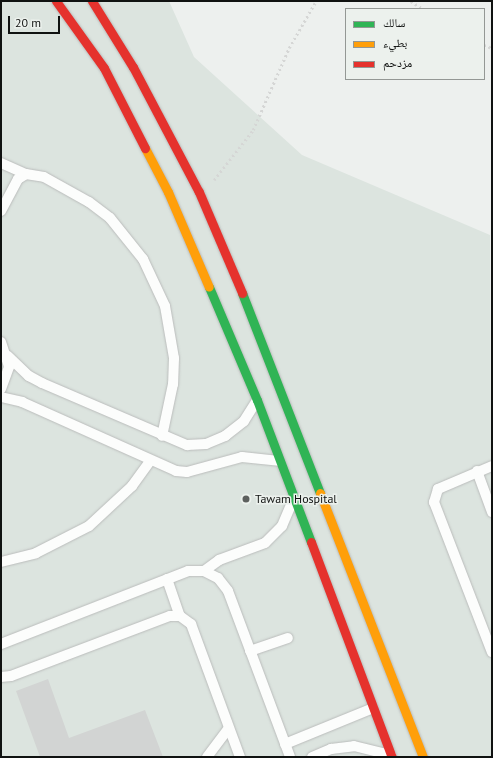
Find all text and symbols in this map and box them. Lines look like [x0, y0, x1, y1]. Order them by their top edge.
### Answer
scale bar [10, 8, 62, 34]
legend [345, 8, 485, 80]
text: 20 m [15, 15, 41, 30]
text: سالك [383, 15, 405, 30]
text: بطيء [383, 35, 407, 50]
text: مزدحم [383, 55, 412, 70]
place label: Tawam Hospital [255, 492, 337, 506]
marker: Tawam Hospital [240, 493, 252, 505]

